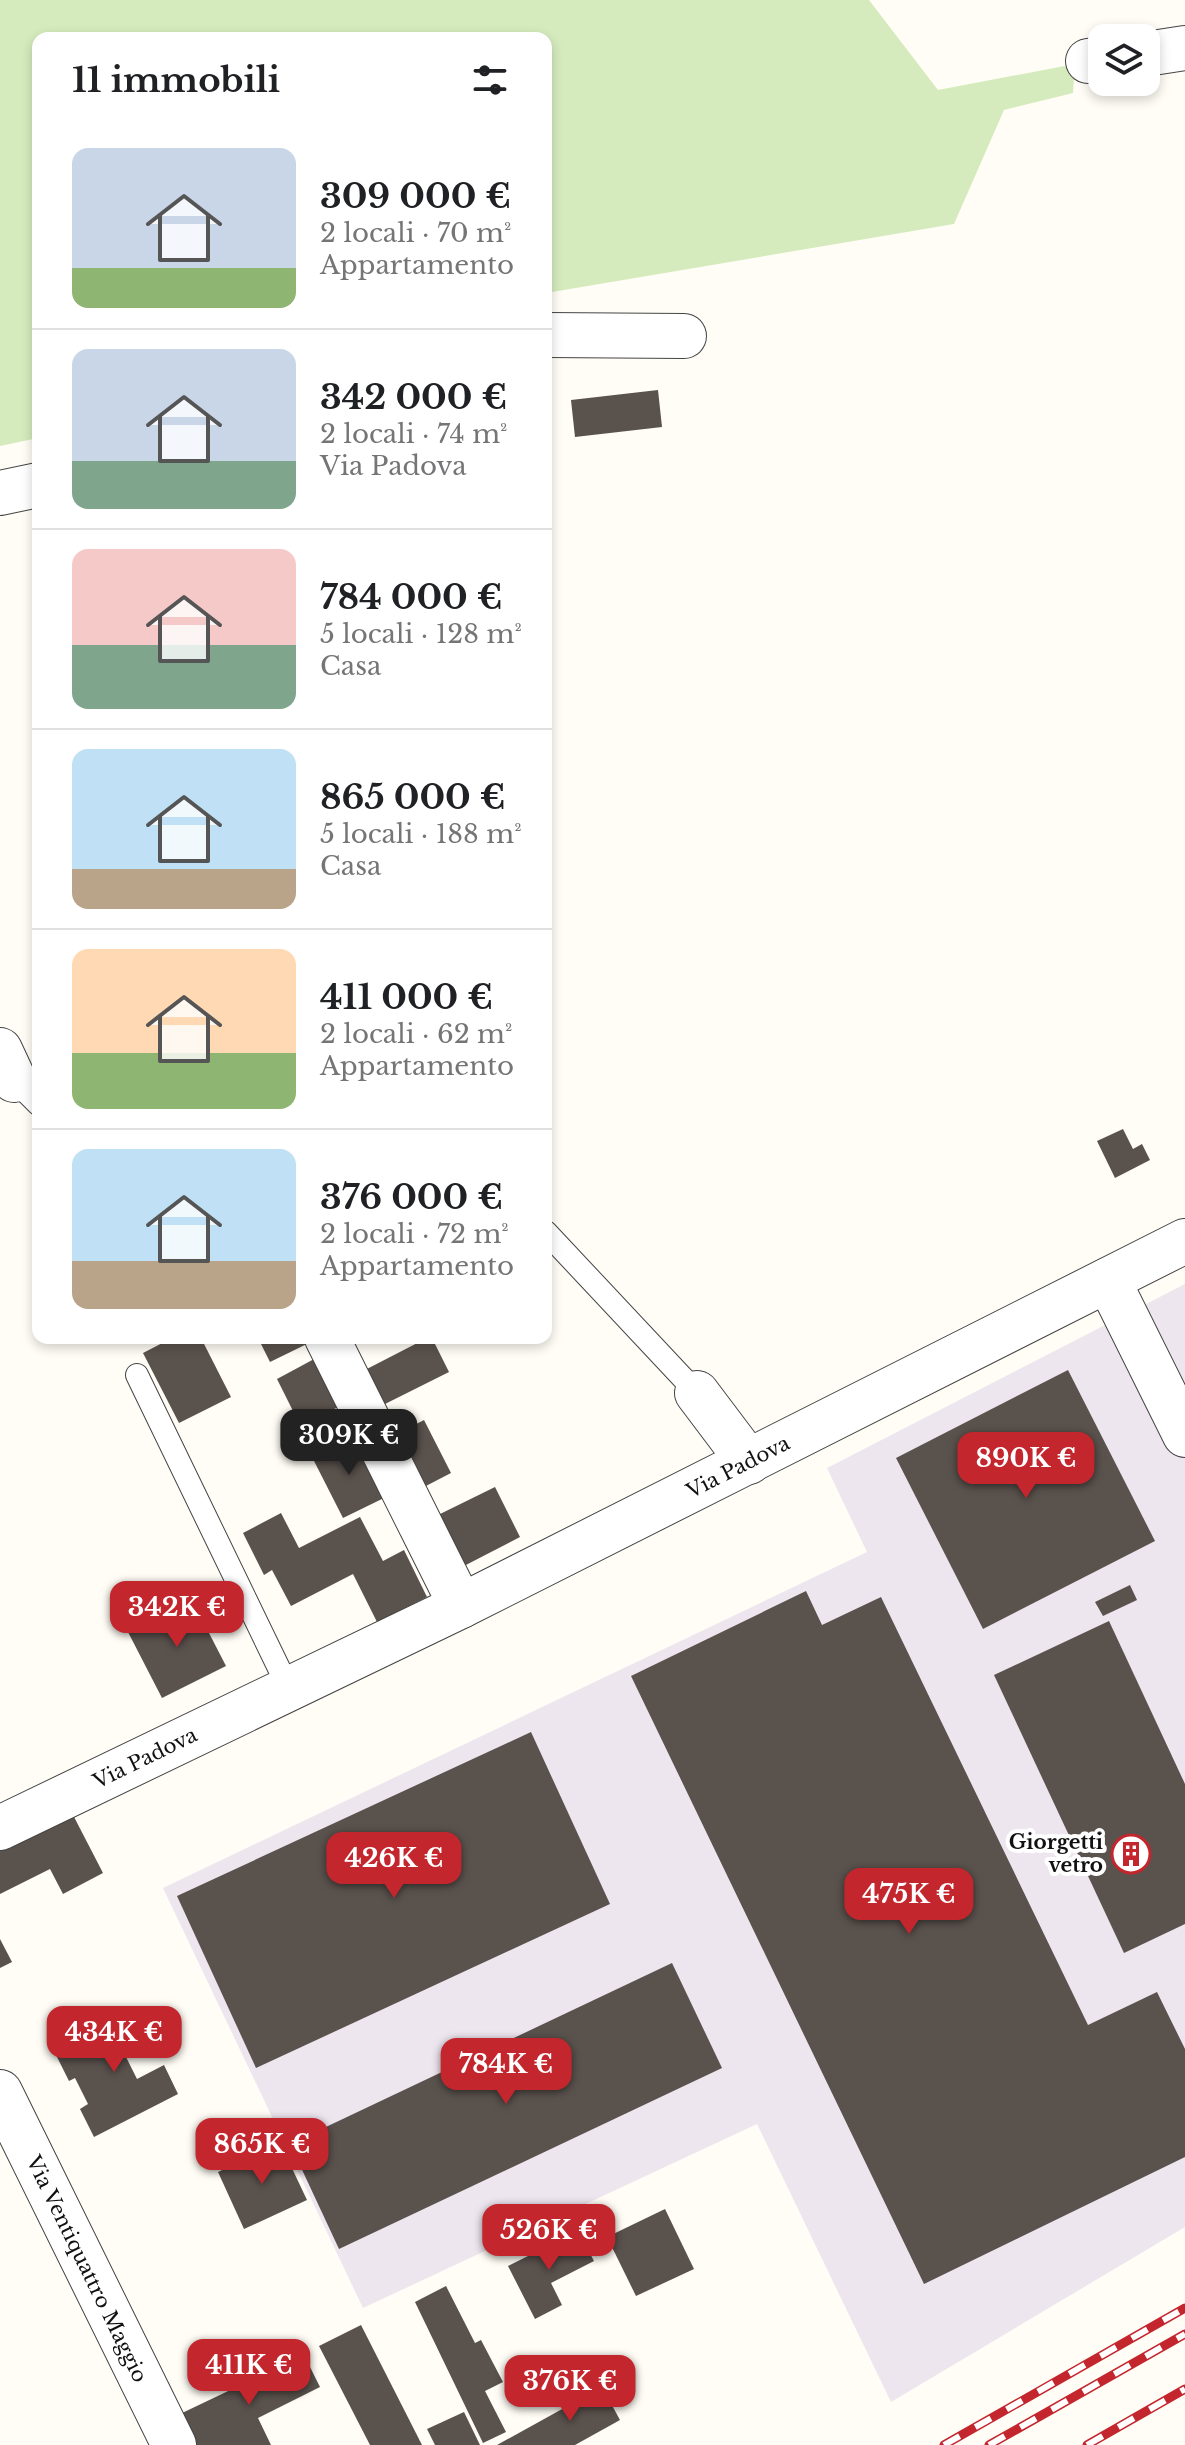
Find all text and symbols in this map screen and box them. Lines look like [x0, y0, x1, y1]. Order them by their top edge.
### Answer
map controls [1088, 24, 1160, 96]
button: layers [1088, 24, 1160, 96]
icon: filters [468, 58, 512, 102]
text: 11 immobili [72, 59, 280, 101]
text: 309 000 € [320, 175, 511, 217]
icon: home [136, 180, 232, 276]
text: 2 locali · 70 m² [320, 217, 511, 249]
text: Appartamento [320, 249, 514, 281]
text: 342 000 € [320, 376, 507, 418]
icon: home [136, 381, 232, 477]
text: 2 locali · 74 m² [320, 418, 507, 450]
text: Via Padova [320, 450, 467, 482]
text: 784 000 € [320, 576, 503, 618]
icon: home [136, 581, 232, 677]
text: 5 locali · 128 m² [320, 618, 522, 650]
text: Casa [320, 650, 381, 682]
text: 865 000 € [320, 776, 506, 818]
icon: home [136, 781, 232, 877]
text: 5 locali · 188 m² [320, 818, 522, 850]
text: Casa [320, 850, 381, 882]
text: 411 000 € [320, 976, 493, 1018]
icon: home [136, 981, 232, 1077]
text: 2 locali · 62 m² [320, 1018, 512, 1050]
text: Appartamento [320, 1050, 514, 1082]
text: 376 000 € [320, 1176, 503, 1218]
icon: home [136, 1181, 232, 1277]
text: 2 locali · 72 m² [320, 1218, 509, 1250]
text: Appartamento [320, 1250, 514, 1282]
pin: 309K € [284, 1409, 414, 1477]
text: 309K € [298, 1419, 400, 1451]
street label: Via Padova [681, 1430, 794, 1504]
pin: 890K € [961, 1432, 1091, 1500]
text: 890K € [975, 1442, 1077, 1474]
pin: 342K € [112, 1581, 242, 1649]
text: 342K € [128, 1591, 226, 1623]
street label: Via Padova [88, 1722, 202, 1794]
place label: Giorgetti vetro [1009, 1830, 1103, 1877]
pin: 426K € [329, 1832, 459, 1900]
building icon: Giorgetti vetro [1110, 1833, 1152, 1875]
text: 426K € [344, 1842, 444, 1874]
pin: 475K € [844, 1868, 974, 1936]
text: 475K € [862, 1878, 956, 1910]
pin: 434K € [49, 2006, 179, 2074]
text: 434K € [65, 2016, 163, 2048]
pin: 784K € [441, 2038, 571, 2106]
text: 784K € [459, 2048, 553, 2080]
pin: 865K € [197, 2118, 327, 2186]
text: 865K € [213, 2128, 311, 2160]
street label: Via Ventiquattro Maggio [21, 2151, 152, 2386]
pin: 526K € [484, 2204, 614, 2272]
text: 526K € [500, 2214, 598, 2246]
pin: 411K € [184, 2339, 314, 2407]
text: 411K € [205, 2349, 293, 2381]
pin: 376K € [505, 2355, 635, 2423]
text: 376K € [522, 2365, 618, 2397]

